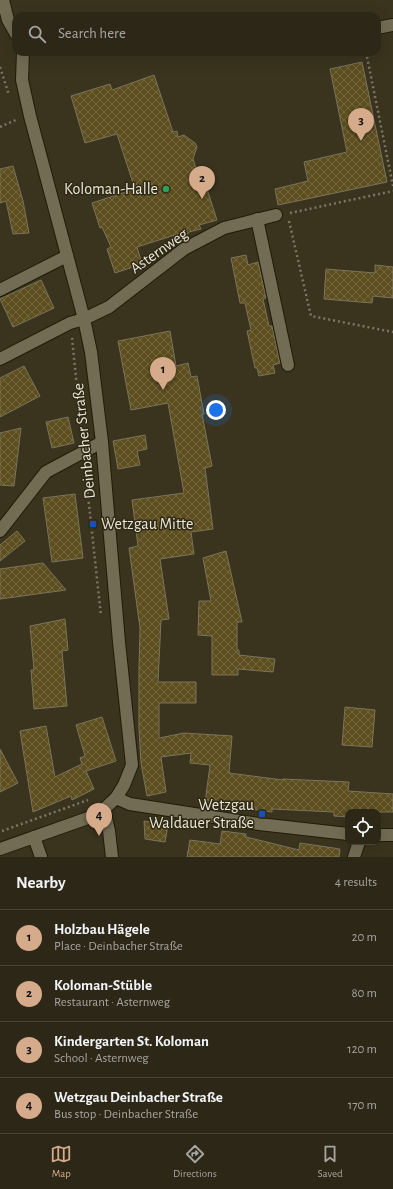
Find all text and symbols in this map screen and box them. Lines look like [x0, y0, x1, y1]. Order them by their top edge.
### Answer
search box [12, 12, 381, 56]
icon: search [26, 23, 48, 45]
text: Search here [58, 26, 126, 41]
pin: 3 [348, 108, 374, 141]
pin: 2 [189, 166, 215, 199]
place label: Koloman-Halle [64, 181, 158, 197]
marker: Koloman-Halle [161, 184, 171, 194]
street label: Asternweg [127, 225, 191, 277]
pin: 1 [150, 357, 176, 390]
street label: Deinbacher Straße [70, 382, 98, 500]
your location [206, 400, 226, 420]
place label: Wetzgau Mitte [101, 516, 193, 532]
marker: Wetzgau Mitte [88, 519, 98, 529]
place label: Wetzgau Waldauer Straße [149, 797, 254, 831]
pin: 4 [86, 803, 112, 836]
marker: Wetzgau Waldauer Straße [257, 809, 267, 819]
map controls [345, 809, 381, 845]
button: locate [345, 809, 381, 845]
text: Nearby [16, 874, 66, 891]
text: 4 results [335, 876, 377, 889]
text: Holzbau Hägele [54, 922, 150, 937]
text: 1 [27, 931, 31, 944]
text: 20 m [352, 931, 377, 944]
text: Place · Deinbacher Straße [54, 940, 183, 953]
text: Koloman-Stüble [54, 978, 152, 993]
text: 2 [26, 987, 32, 1000]
text: 80 m [351, 987, 377, 1000]
text: Restaurant · Asternweg [54, 996, 170, 1009]
text: Kindergarten St. Koloman [54, 1034, 209, 1049]
text: 3 [26, 1043, 32, 1056]
text: 120 m [347, 1043, 377, 1056]
text: School · Asternweg [54, 1052, 149, 1065]
text: Wetzgau Deinbacher Straße [54, 1090, 223, 1105]
text: 4 [26, 1099, 32, 1112]
text: 170 m [348, 1099, 377, 1112]
text: Bus stop · Deinbacher Straße [54, 1108, 198, 1121]
tab: Map [50, 1143, 72, 1180]
tab: Directions [173, 1143, 217, 1180]
tab: Saved [317, 1143, 343, 1180]

